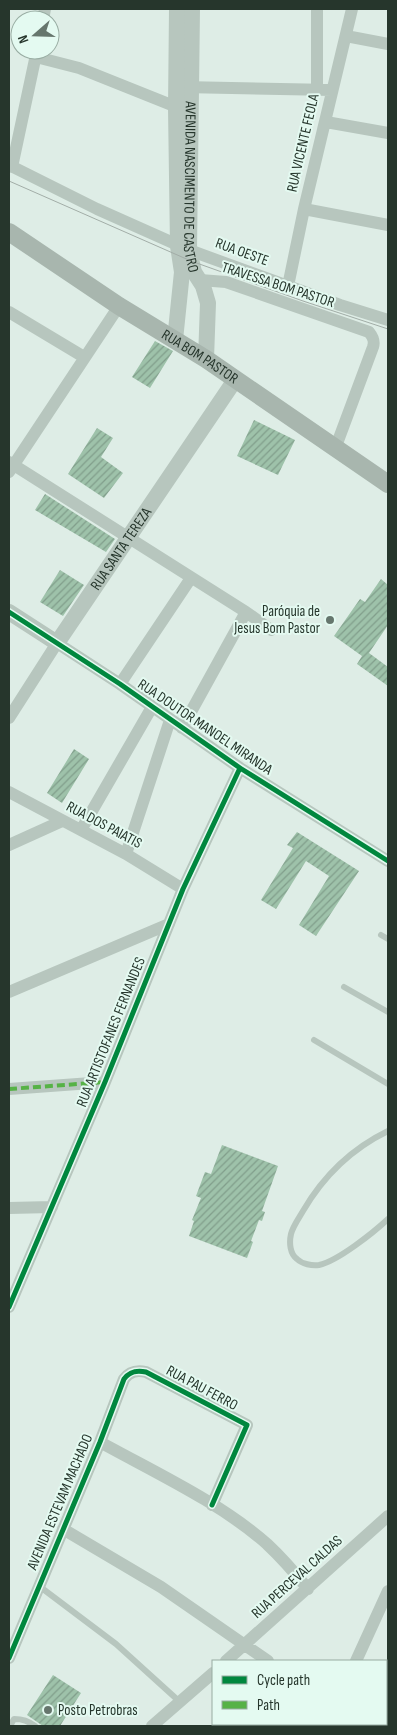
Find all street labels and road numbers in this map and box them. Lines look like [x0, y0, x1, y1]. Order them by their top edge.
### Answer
street label: RUA VICENTE FEOLA [283, 92, 324, 194]
street label: AVENIDA NASCIMENTO DE CASTRO [179, 100, 203, 274]
street label: RUA OESTE [213, 234, 271, 270]
street label: TRAVESSA BOM PASTOR [219, 258, 337, 312]
street label: RUA BOM PASTOR [158, 325, 242, 388]
street label: RUA SANTA TEREZA [86, 503, 156, 594]
street label: RUA DOUTOR MANOEL MIRANDA [134, 675, 277, 780]
street label: RUA DOS PAIATIS [63, 797, 145, 853]
street label: RUA ARTISTOFANES FERNANDES [72, 954, 150, 1110]
street label: RUA PAU FERRO [163, 1361, 241, 1415]
street label: AVENIDA ESTEVAM MACHADO [22, 1431, 97, 1574]
street label: RUA PERCEVAL CALDAS [248, 1531, 346, 1623]

